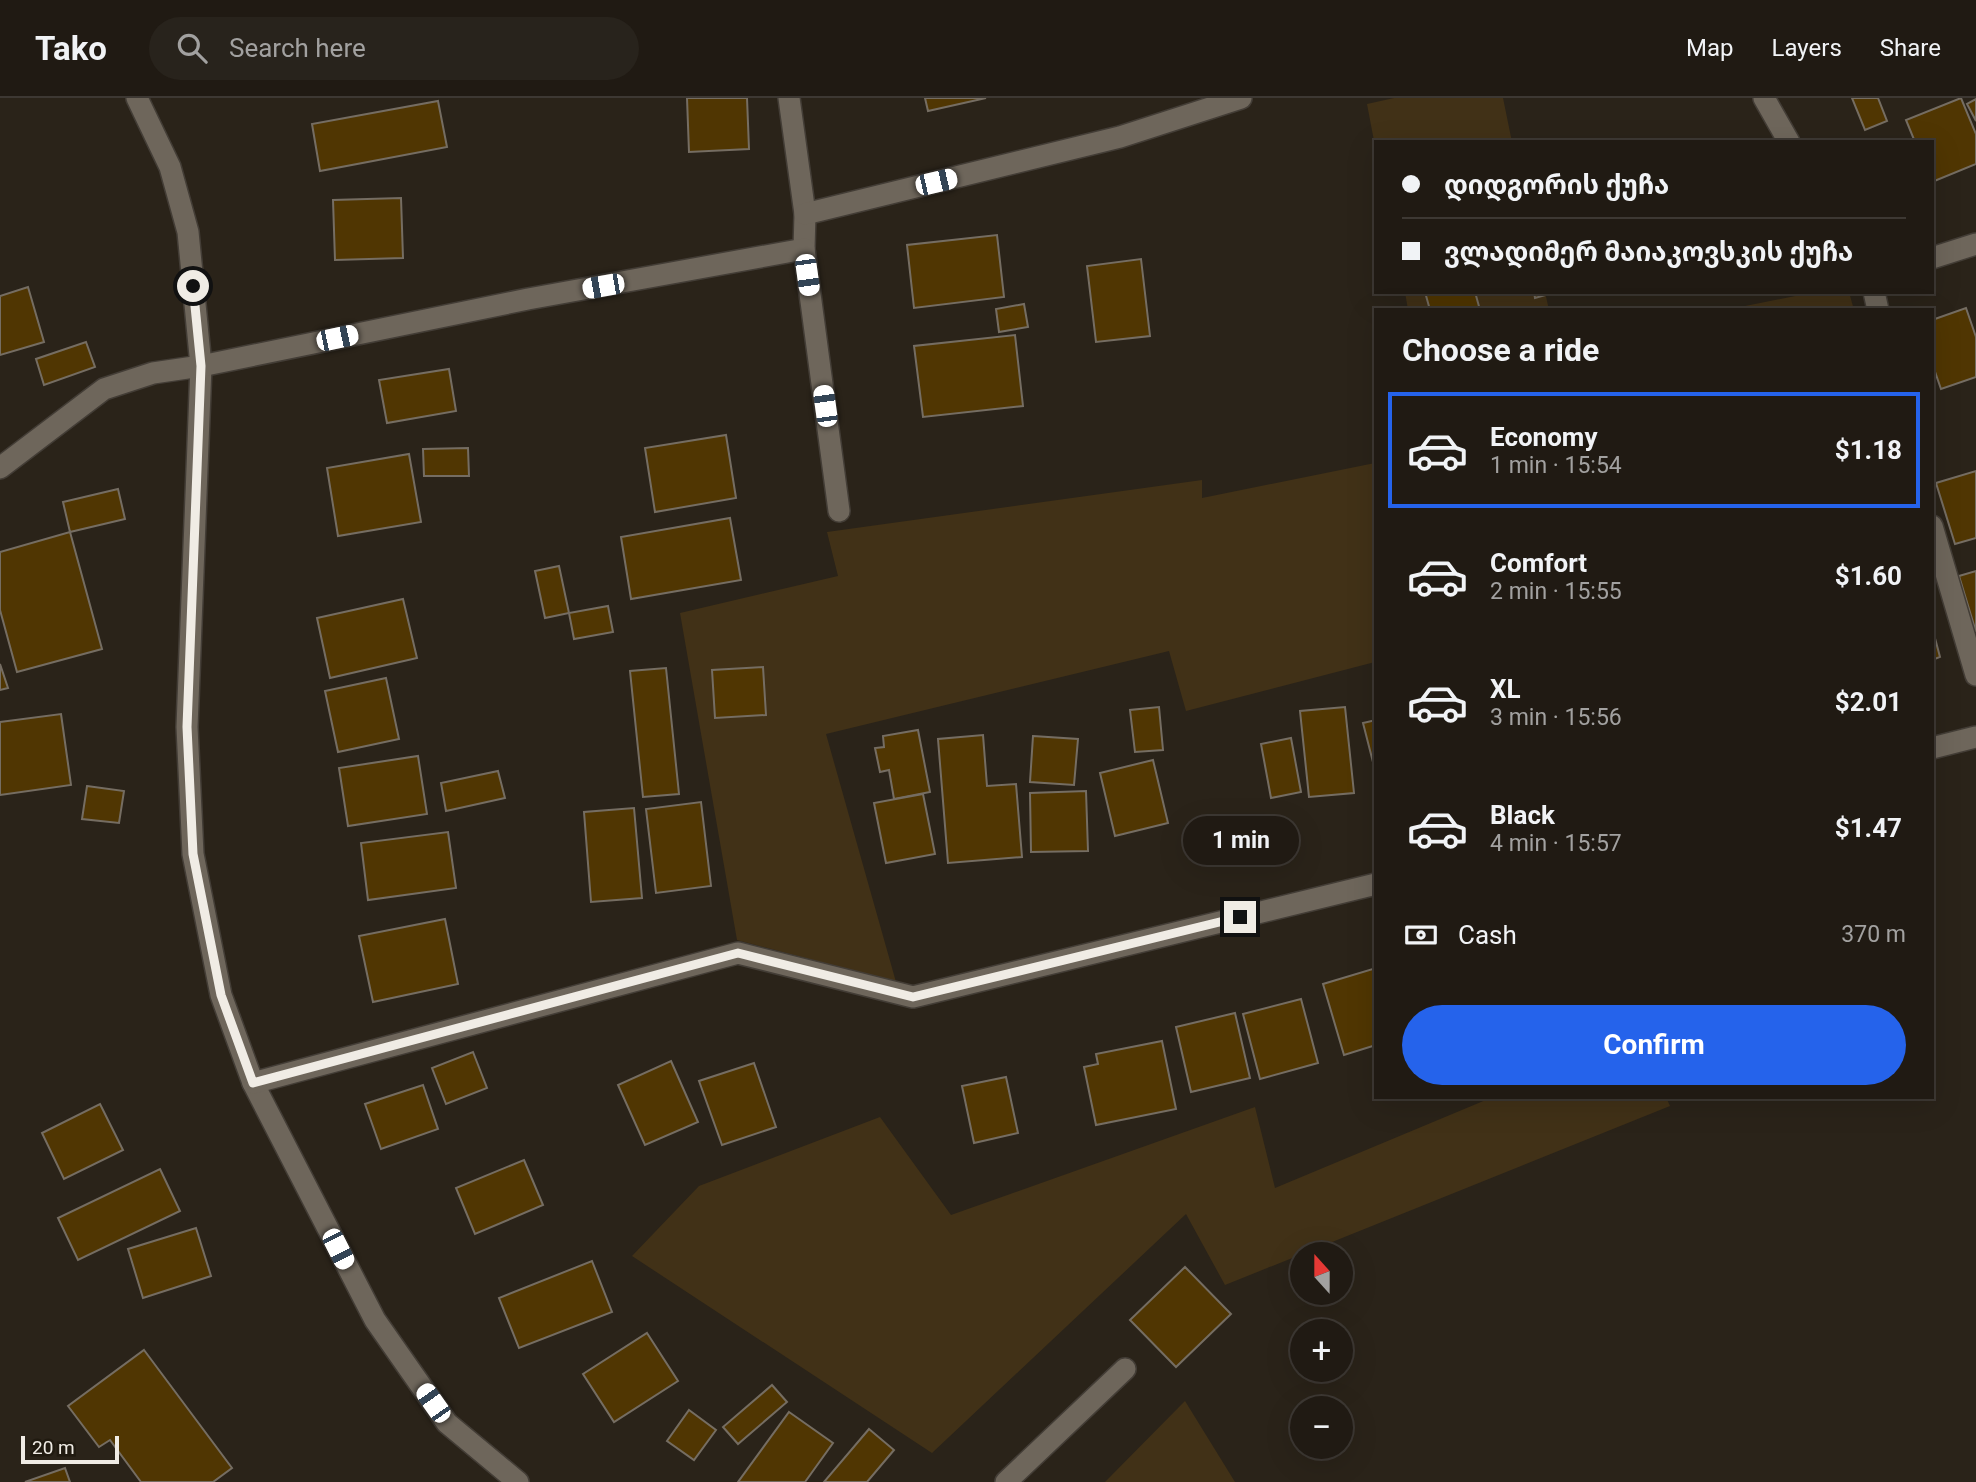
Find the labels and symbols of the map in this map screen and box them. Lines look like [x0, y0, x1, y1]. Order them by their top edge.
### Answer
car [914, 167, 959, 197]
car [794, 253, 821, 297]
route start [177, 270, 209, 302]
car [581, 272, 626, 300]
car [315, 323, 360, 353]
car [812, 384, 839, 428]
callout: 1 min [1182, 816, 1298, 864]
route end [1224, 901, 1256, 933]
car [320, 1226, 357, 1272]
north arrow [1290, 1242, 1353, 1306]
car [413, 1380, 454, 1426]
scale bar [21, 1433, 119, 1465]

